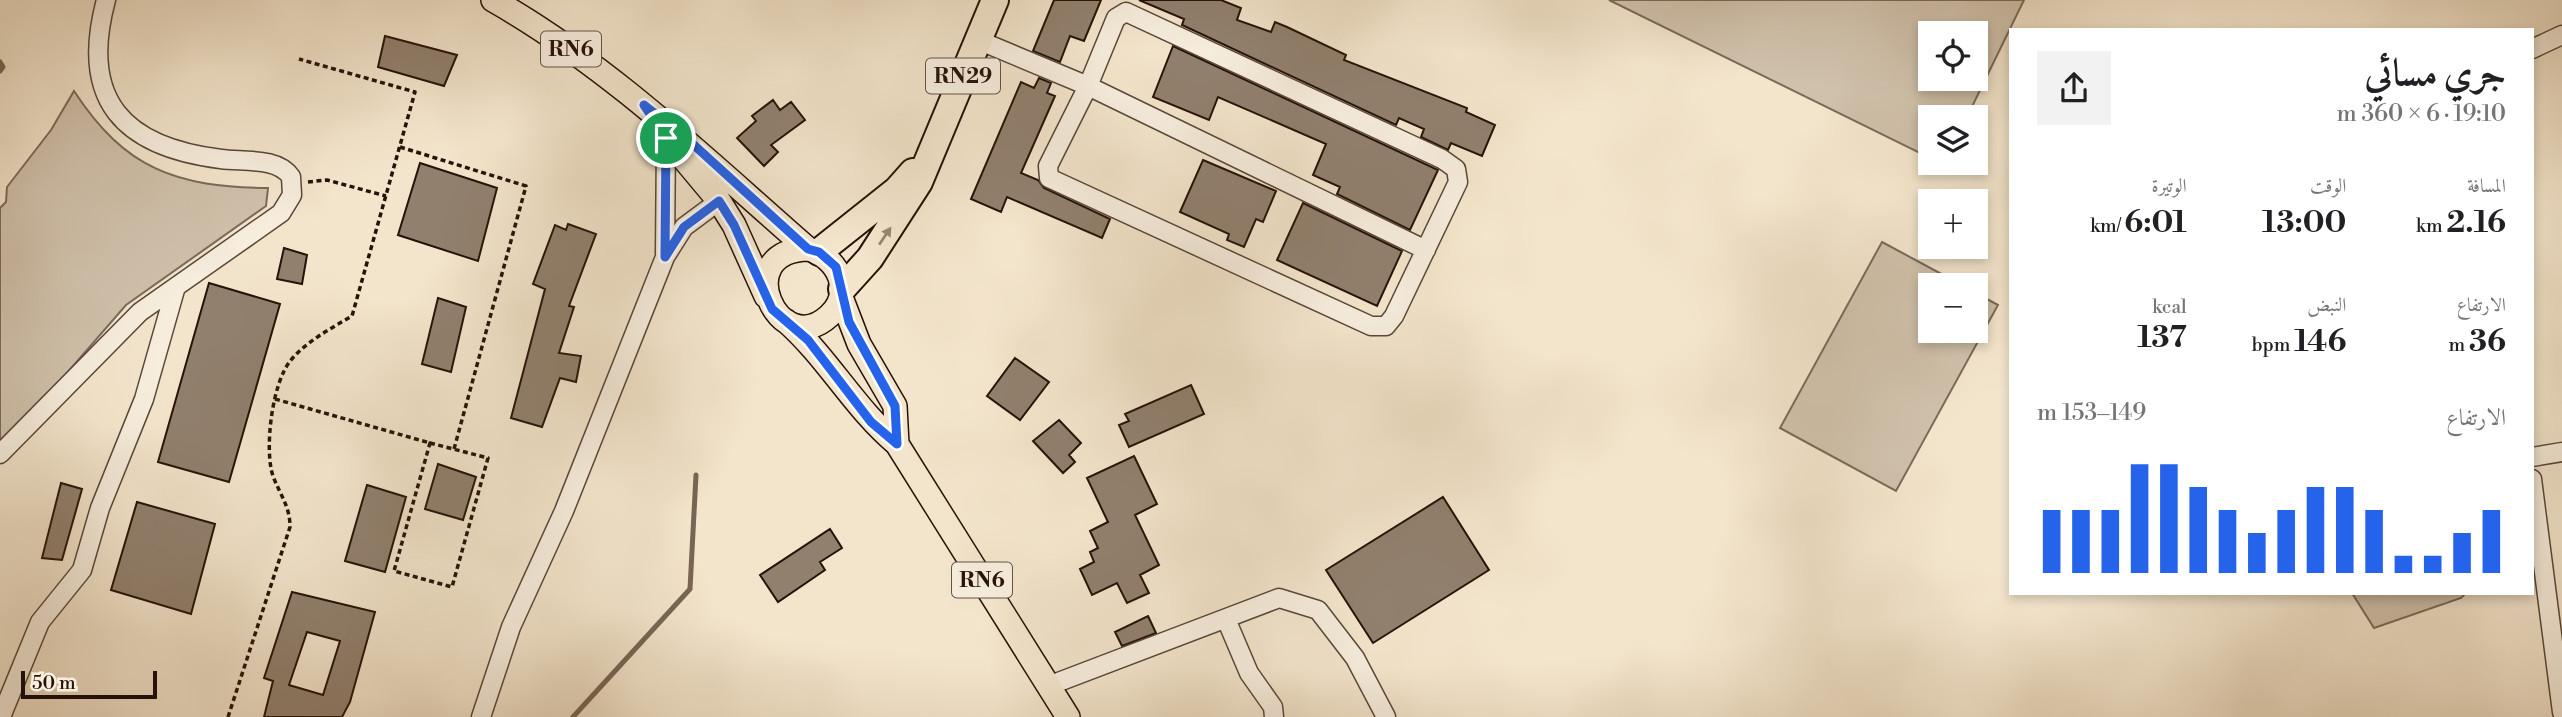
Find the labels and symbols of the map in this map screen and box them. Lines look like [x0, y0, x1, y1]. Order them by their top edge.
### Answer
road number: RN6 [541, 32, 601, 66]
road number: RN29 [926, 58, 1000, 94]
pin [636, 108, 696, 168]
one-way arrow [878, 227, 892, 245]
road number: RN6 [952, 562, 1012, 598]
scale bar [21, 668, 158, 700]

